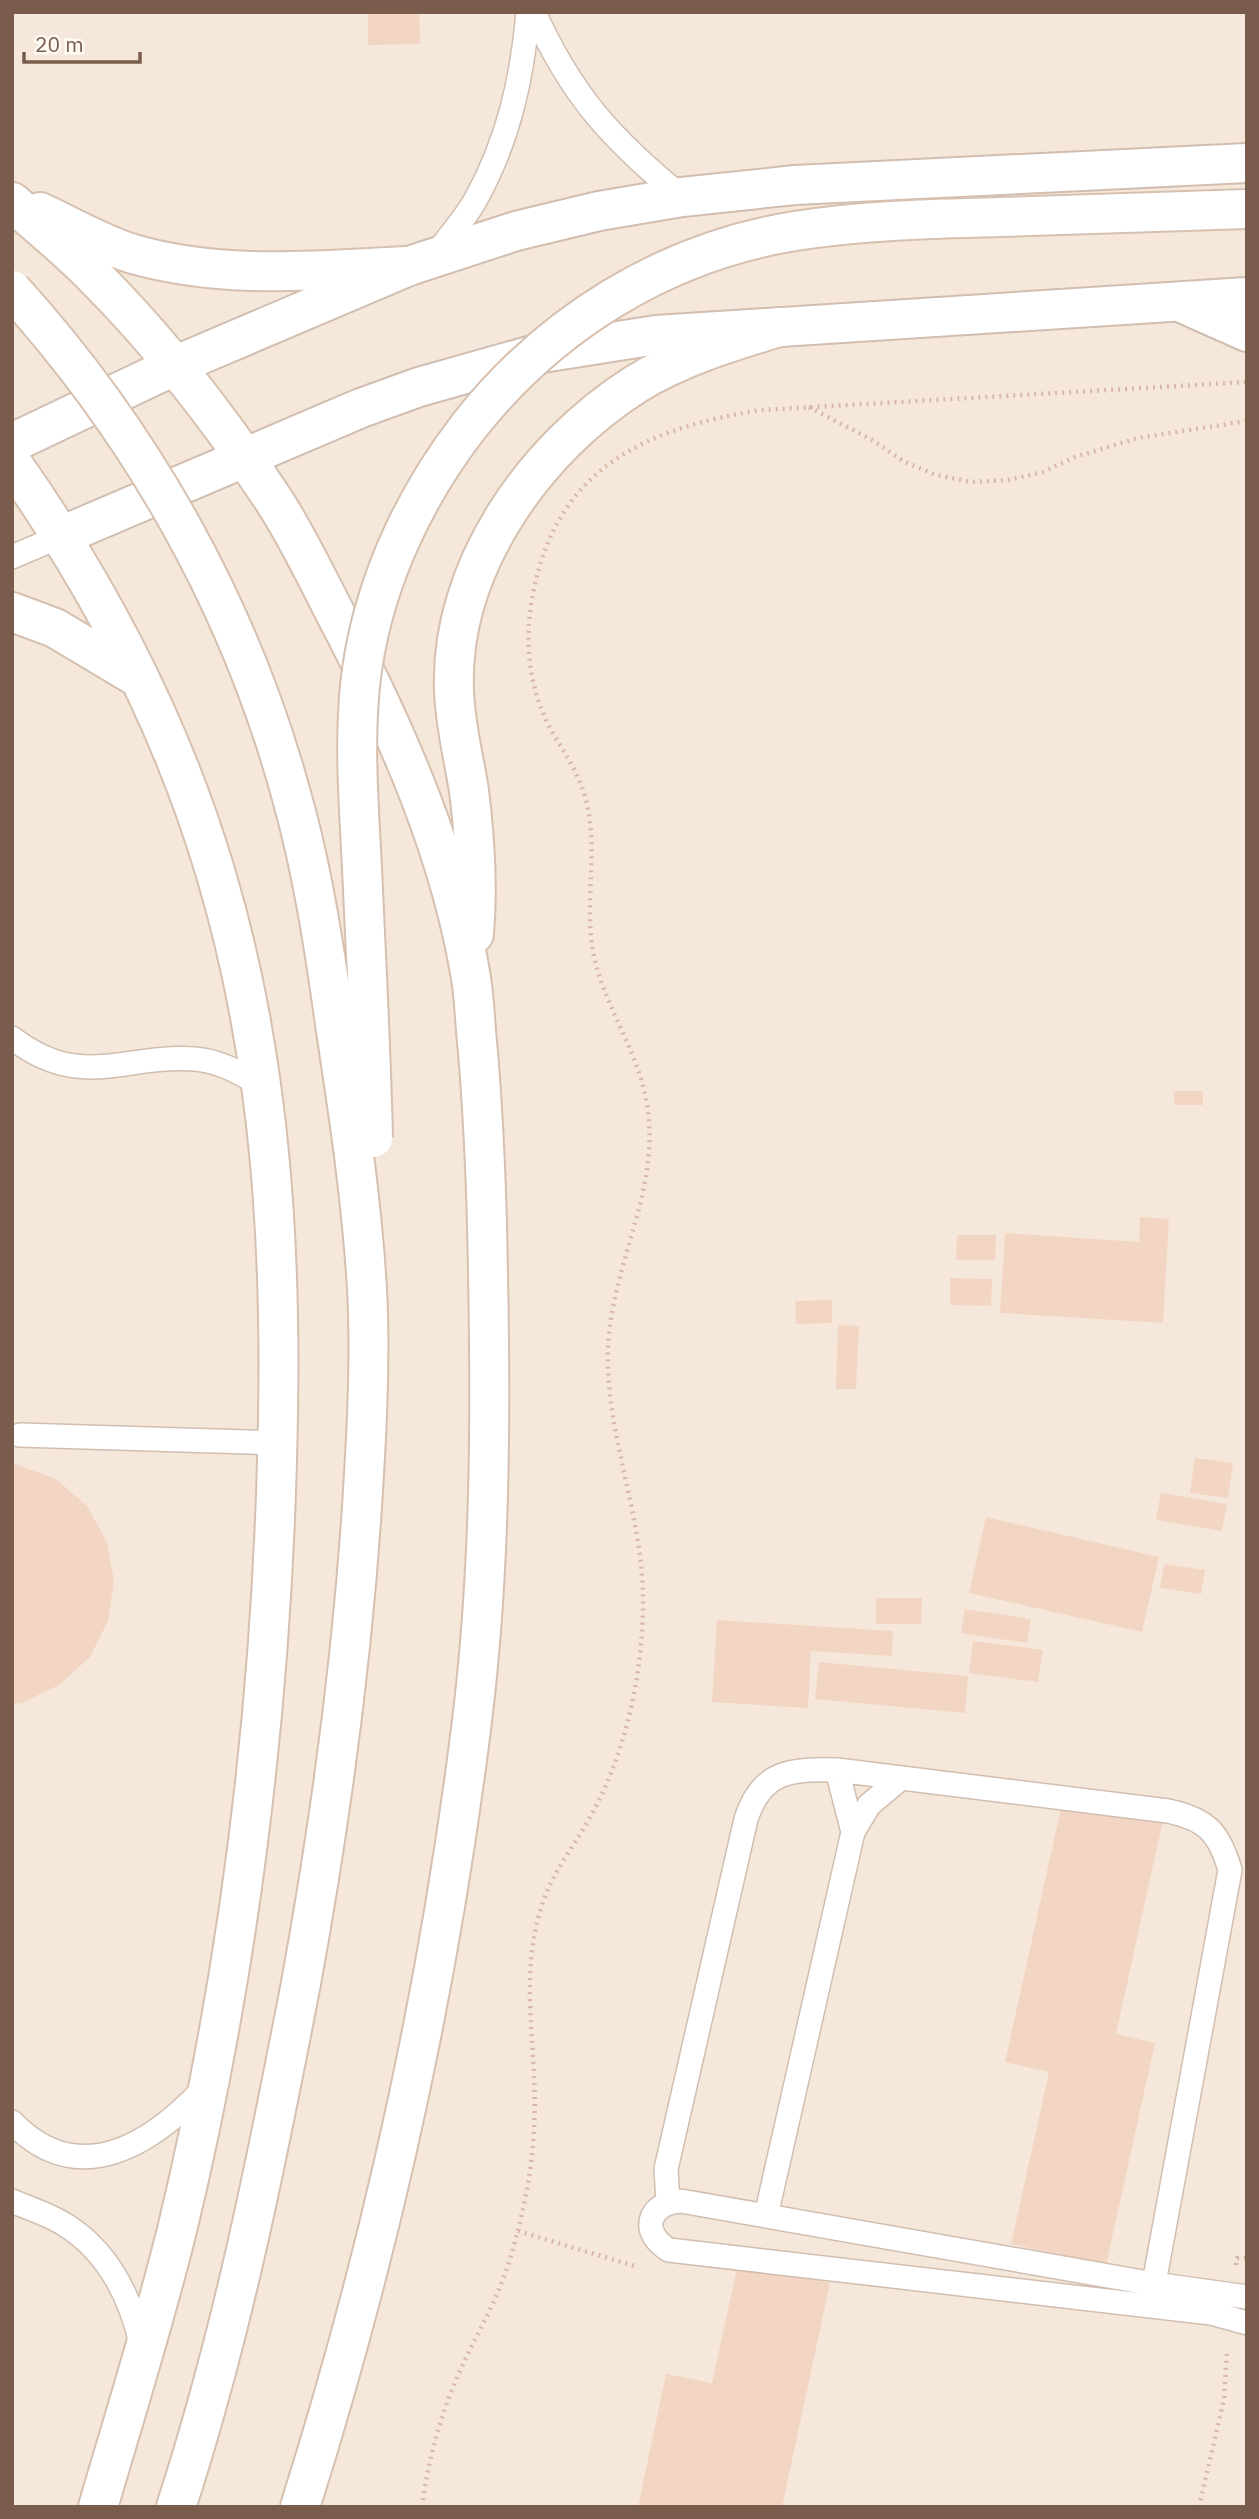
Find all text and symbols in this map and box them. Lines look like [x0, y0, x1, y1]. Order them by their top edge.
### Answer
scale bar [24, 21, 140, 65]
text: 20 m [35, 30, 84, 58]

